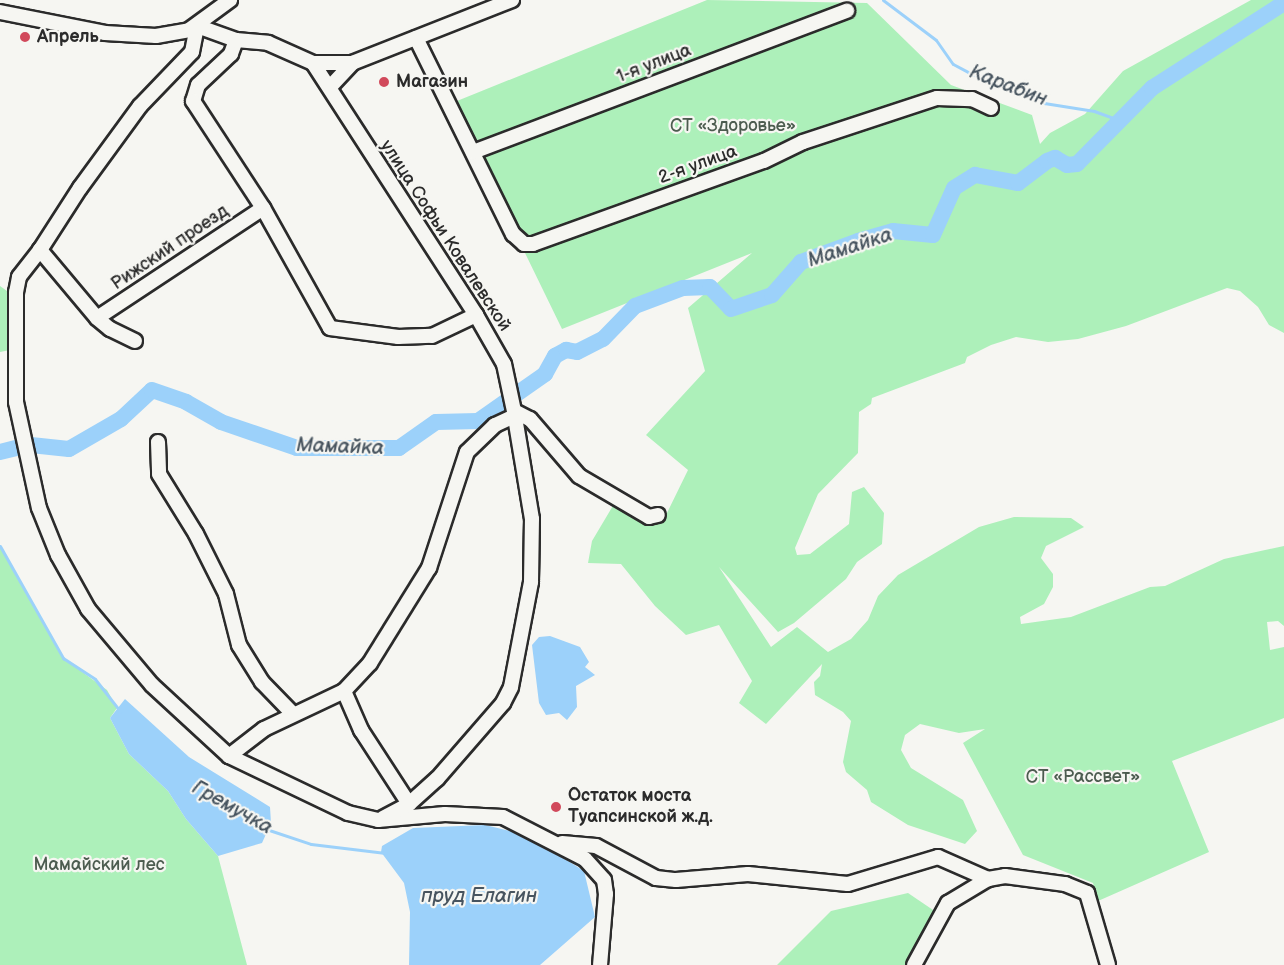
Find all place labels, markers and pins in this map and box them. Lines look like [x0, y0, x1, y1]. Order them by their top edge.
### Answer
place label: Апрель [37, 26, 99, 48]
marker: Апрель [18, 30, 32, 44]
place label: Магазин [396, 71, 468, 93]
marker: Магазин [377, 75, 391, 89]
place label: Остаток моста Туапсинской ж.д. [568, 786, 713, 828]
marker: Остаток моста Туапсинской ж.д. [549, 800, 563, 814]

